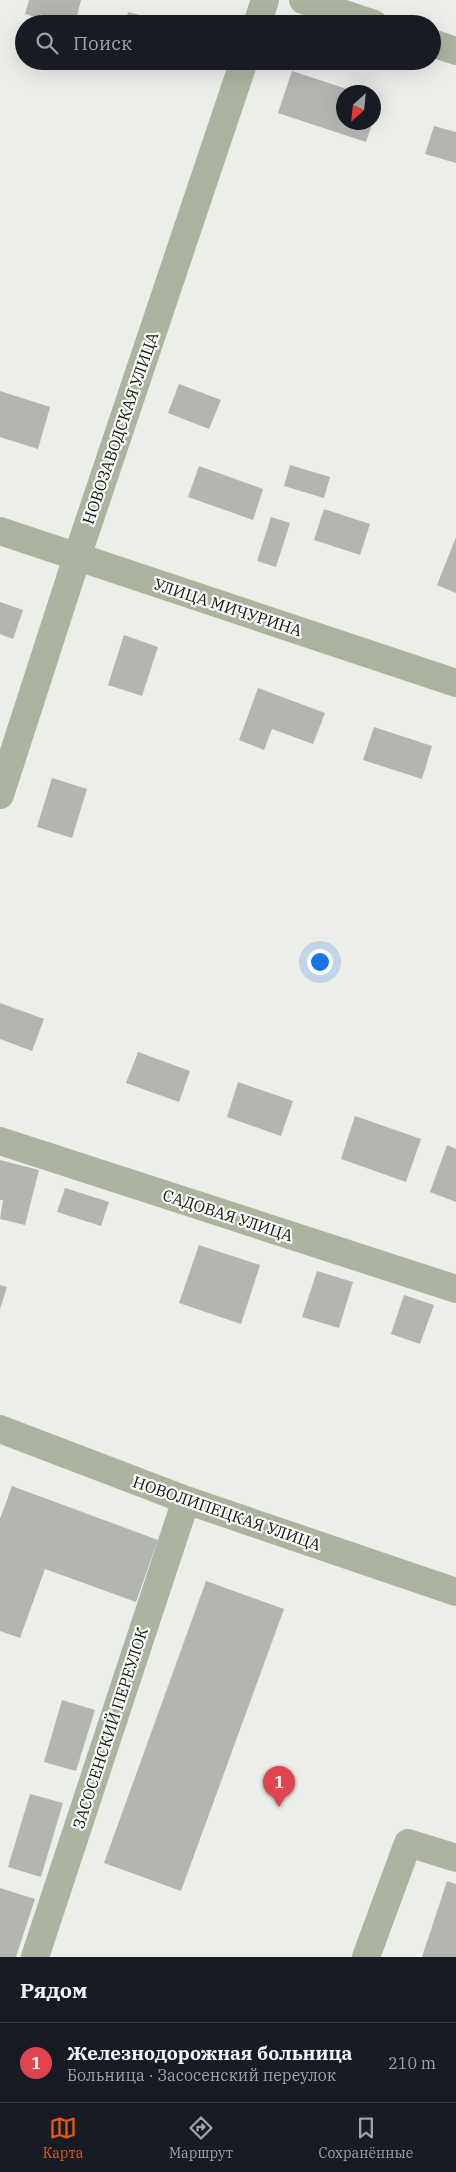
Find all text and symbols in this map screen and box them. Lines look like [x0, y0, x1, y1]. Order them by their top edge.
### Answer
search box [15, 15, 441, 70]
icon: search [33, 29, 61, 57]
text: Поиск [73, 31, 132, 55]
north arrow [336, 85, 381, 130]
street label: НОВОЗАВОДСКАЯ УЛИЦА [78, 329, 162, 527]
street label: УЛИЦА МИЧУРИНА [151, 574, 305, 640]
your location [307, 949, 333, 975]
street label: САДОВАЯ УЛИЦА [160, 1185, 296, 1245]
street label: НОВОЛИПЕЦКАЯ УЛИЦА [130, 1471, 324, 1555]
street label: ЗАСОСЕНСКИЙ ПЕРЕУЛОК [68, 1625, 152, 1831]
pin: 1 [263, 1766, 295, 1807]
text: Рядом [20, 1976, 88, 2004]
text: Железнодорожная больница [67, 2041, 352, 2065]
text: 1 [31, 2053, 41, 2073]
text: 210 m [388, 2053, 436, 2073]
text: Больница · Засосенский переулок [67, 2065, 336, 2085]
tab: Карта [43, 2114, 83, 2162]
tab: Маршрут [169, 2114, 233, 2162]
tab: Сохранённые [318, 2114, 413, 2162]

